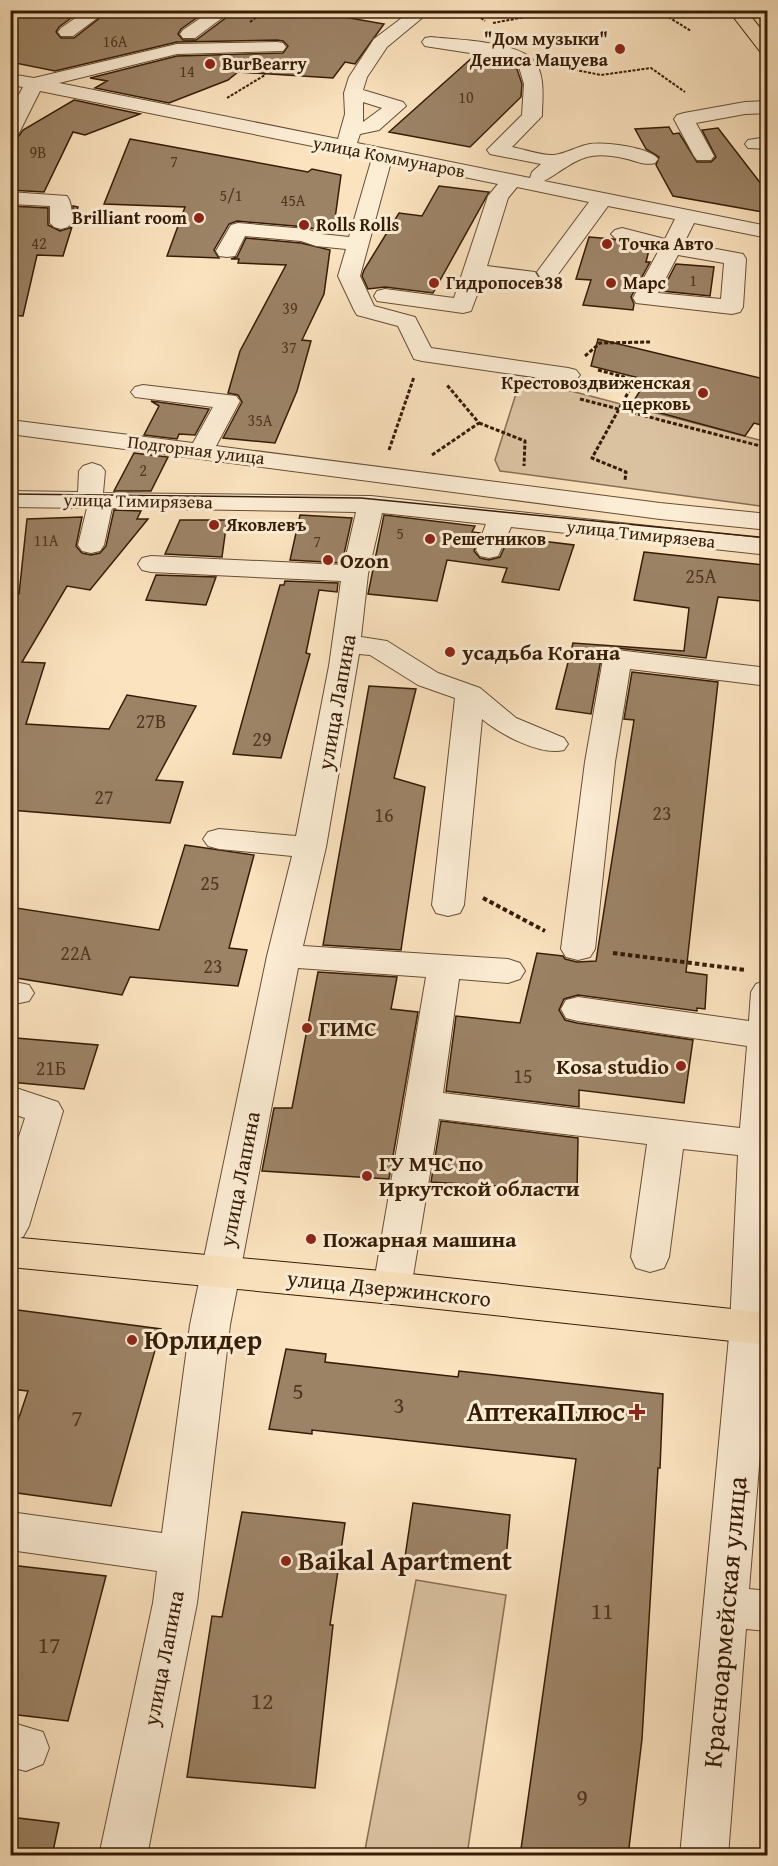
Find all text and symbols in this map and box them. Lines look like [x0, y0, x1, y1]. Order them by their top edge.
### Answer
place label: "Дом музыки" Дениса Мацуева [469, 25, 609, 73]
house number: 16А [102, 29, 128, 53]
marker: "Дом музыки" Дениса Мацуева [613, 42, 627, 56]
place label: BurBearry [222, 50, 307, 77]
marker: BurBearry [203, 57, 217, 71]
house number: 14 [179, 59, 195, 83]
house number: 10 [458, 85, 474, 109]
street label: улица Коммунаров [310, 128, 468, 185]
house number: 9В [30, 140, 46, 164]
house number: 7 [170, 149, 178, 173]
house number: 5/1 [220, 183, 242, 207]
house number: 45А [280, 188, 306, 212]
place label: Brilliant room [72, 204, 188, 231]
marker: Brilliant room [192, 211, 206, 225]
place label: Rolls Rolls [316, 211, 399, 238]
marker: Rolls Rolls [297, 218, 311, 232]
place label: Точка Авто [619, 230, 714, 257]
house number: 42 [31, 231, 47, 255]
marker: Точка Авто [600, 237, 614, 251]
house number: 1 [689, 268, 697, 292]
place label: Гидропосев38 [446, 269, 563, 296]
place label: Марс [623, 269, 666, 296]
marker: Гидропосев38 [427, 276, 441, 290]
marker: Марс [604, 276, 618, 290]
house number: 39 [282, 296, 298, 320]
house number: 37 [281, 335, 297, 359]
place label: Крестовоздвиженская церковь [501, 369, 691, 417]
marker: Крестовоздвиженская церковь [696, 386, 710, 400]
house number: 35А [247, 408, 273, 432]
street label: Подгорная улица [126, 428, 266, 471]
house number: 2 [139, 458, 147, 482]
street label: улица Тимирязева [62, 486, 213, 515]
place label: Яковлевъ [225, 511, 307, 538]
street label: улица Тимирязева [564, 512, 717, 555]
marker: Яковлевъ [207, 518, 221, 532]
house number: 5 [396, 521, 404, 545]
place label: Решетников [442, 525, 546, 552]
house number: 11А [33, 528, 59, 552]
house number: 7 [313, 529, 321, 553]
marker: Решетников [423, 532, 437, 546]
place label: Ozon [340, 544, 389, 576]
marker: Ozon [321, 553, 335, 567]
house number: 25А [685, 561, 717, 590]
street label: улица Лапина [308, 631, 364, 773]
place label: усадьба Когана [461, 636, 621, 668]
marker: усадьба Когана [443, 645, 457, 659]
house number: 27В [136, 706, 166, 735]
house number: 29 [252, 724, 272, 753]
house number: 27 [94, 782, 114, 811]
house number: 23 [652, 798, 672, 827]
house number: 16 [374, 800, 394, 829]
house number: 25 [200, 868, 220, 897]
house number: 22А [60, 938, 92, 967]
house number: 23 [203, 951, 223, 980]
place label: ГИМС [319, 1012, 377, 1044]
marker: ГИМС [300, 1021, 314, 1035]
place label: Kosa studio [556, 1050, 669, 1082]
house number: 21Б [36, 1053, 66, 1082]
marker: Kosa studio [674, 1059, 688, 1073]
house number: 15 [513, 1061, 533, 1090]
street label: улица Лапина [210, 1108, 268, 1250]
place label: ГУ МЧС по Иркутской области [379, 1147, 580, 1204]
marker: ГУ МЧС по Иркутской области [360, 1169, 374, 1183]
place label: Пожарная машина [323, 1223, 517, 1255]
marker: Пожарная машина [304, 1232, 318, 1246]
street label: улица Дзержинского [284, 1261, 493, 1315]
place label: Юрлидер [144, 1319, 262, 1359]
marker: Юрлидер [125, 1333, 139, 1347]
house number: 5 [292, 1373, 304, 1408]
house number: 3 [393, 1387, 405, 1422]
place label: АптекаПлюс [467, 1391, 625, 1431]
house number: 7 [71, 1400, 83, 1435]
marker: АптекаПлюс [630, 1405, 644, 1419]
street label: Красноармейская улица [691, 1474, 757, 1769]
place label: Baikal Apartment [298, 1540, 512, 1580]
marker: Baikal Apartment [279, 1554, 293, 1568]
street label: улица Лапина [134, 1587, 192, 1729]
house number: 11 [590, 1593, 614, 1628]
house number: 17 [37, 1627, 61, 1662]
house number: 12 [250, 1683, 274, 1718]
house number: 9 [576, 1779, 588, 1814]

